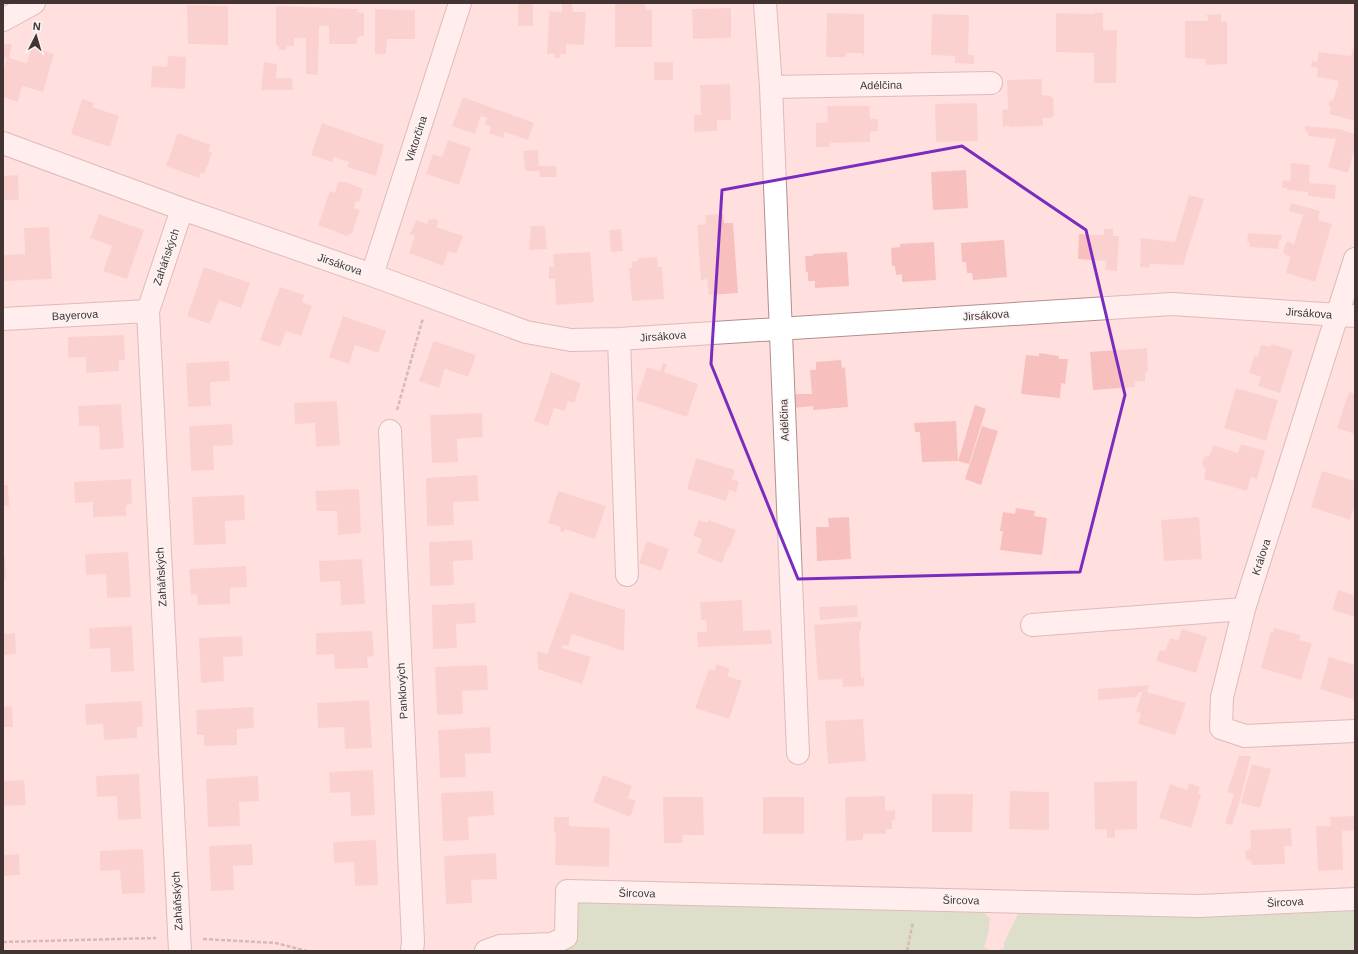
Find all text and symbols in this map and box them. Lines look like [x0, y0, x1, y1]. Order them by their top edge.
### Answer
north arrow [16, 16, 56, 56]
text: N [32, 20, 41, 32]
street label: Adélčina [860, 79, 903, 91]
street label: Viktorčina [403, 113, 429, 164]
street label: Zaháňských [151, 227, 181, 287]
street label: Jirsákova [316, 251, 365, 278]
street label: Jirsákova [1285, 305, 1333, 321]
street label: Jirsákova [962, 307, 1010, 323]
street label: Bayerova [51, 308, 99, 322]
street label: Jirsákova [639, 328, 687, 344]
street label: Adélčina [777, 398, 791, 441]
street label: Králova [1250, 537, 1273, 577]
street label: Zaháňských [153, 547, 169, 607]
street label: Panklových [395, 663, 409, 719]
street label: Zaháňských [169, 871, 185, 931]
street label: Šircova [619, 887, 656, 899]
street label: Šircova [943, 894, 980, 906]
street label: Šircova [1266, 895, 1305, 909]

